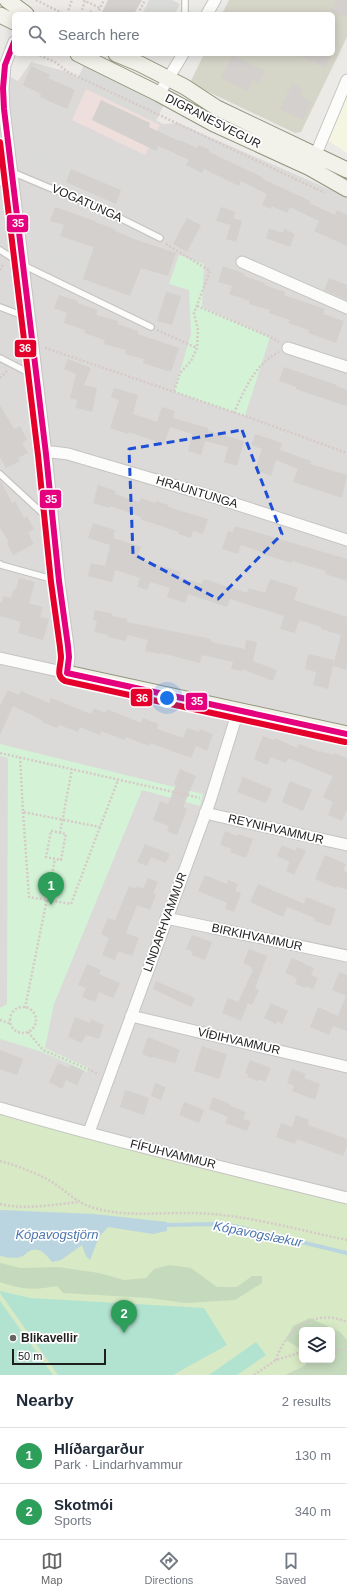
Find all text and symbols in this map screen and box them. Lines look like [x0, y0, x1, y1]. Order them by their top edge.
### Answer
search box [12, 12, 335, 56]
icon: search [26, 23, 48, 45]
text: Search here [58, 26, 140, 43]
street label: DIGRANESVEGUR [163, 91, 263, 151]
street label: VOGATUNGA [50, 181, 124, 225]
line badge: 35 [6, 214, 29, 233]
text: 35 [12, 217, 24, 229]
line badge: 36 [14, 339, 37, 358]
text: 36 [19, 342, 31, 354]
street label: HRAUNTUNGA [154, 473, 240, 511]
line badge: 35 [39, 489, 62, 509]
text: 35 [45, 493, 57, 505]
line badge: 36 [130, 688, 153, 707]
your location [157, 688, 177, 708]
text: 36 [136, 692, 148, 704]
line badge: 35 [185, 692, 208, 711]
text: 35 [191, 695, 203, 707]
street label: REYNIHVAMMUR [227, 811, 326, 847]
street label: LINDARHVAMMUR [140, 870, 190, 974]
pin: 1 [38, 872, 64, 905]
street label: BIRKIHVAMMUR [210, 921, 304, 954]
street label: VÍÐIHVAMMUR [196, 1024, 282, 1057]
street label: FÍFUHVAMMUR [129, 1136, 218, 1171]
water label: Kópavogslækur [212, 1218, 304, 1250]
water label: Kópavogstjörn [15, 1227, 99, 1242]
pin: 2 [111, 1300, 137, 1333]
map controls [299, 1327, 335, 1363]
button: layers [299, 1327, 335, 1363]
place label: Blikavellir [21, 1331, 78, 1345]
marker: Blikavellir [8, 1333, 18, 1343]
scale bar [12, 1347, 106, 1366]
text: 50 m [18, 1350, 42, 1362]
text: Nearby [16, 1391, 74, 1410]
text: 2 results [282, 1394, 331, 1409]
text: Hlíðargarður [54, 1440, 144, 1457]
text: 1 [25, 1448, 33, 1463]
text: 130 m [295, 1448, 331, 1463]
text: Park · Lindarhvammur [54, 1457, 183, 1472]
text: Skotmói [54, 1496, 113, 1513]
text: 2 [25, 1504, 33, 1519]
text: 340 m [295, 1504, 331, 1519]
text: Sports [54, 1513, 92, 1528]
tab: Map [41, 1550, 63, 1586]
tab: Directions [144, 1550, 193, 1586]
tab: Saved [275, 1550, 306, 1586]

